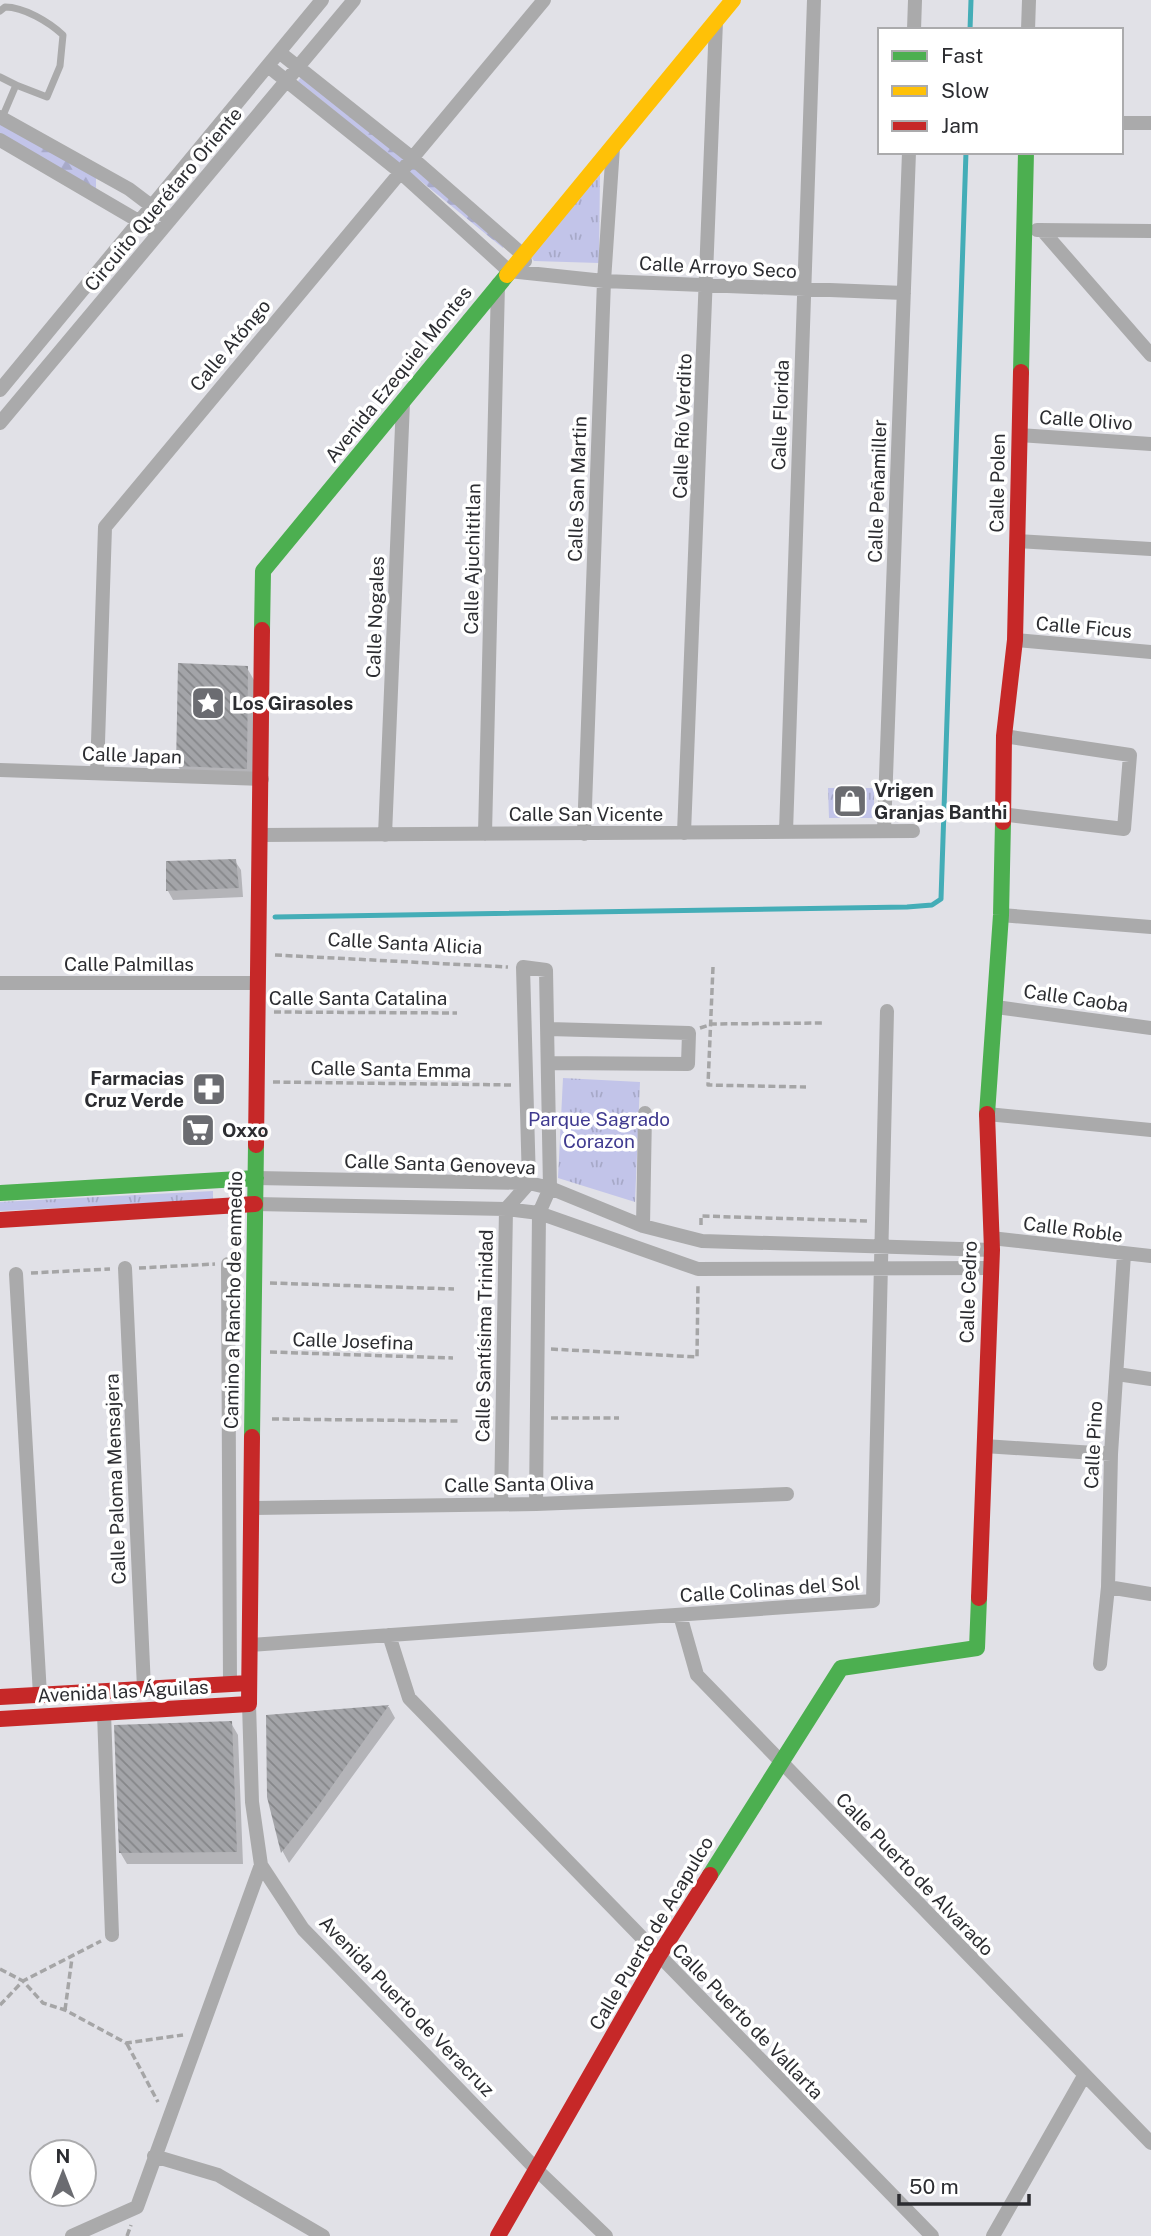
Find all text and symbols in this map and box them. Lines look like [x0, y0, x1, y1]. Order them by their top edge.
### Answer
legend [878, 28, 1123, 154]
text: Fast [941, 43, 983, 68]
text: Slow [941, 78, 989, 103]
street label: Circuito Querétaro Oriente [80, 103, 246, 295]
text: Jam [941, 113, 979, 138]
street label: Calle Arroyo Seco [639, 252, 797, 282]
street label: Avenida Ezequiel Montes [320, 282, 476, 466]
street label: Calle Atóngo [185, 295, 275, 395]
street label: Calle Río Verdito [668, 353, 696, 499]
street label: Calle Florida [767, 359, 793, 471]
street label: Calle Olivo [1038, 406, 1134, 434]
street label: Calle San Martin [563, 416, 591, 562]
street label: Calle Peñamiller [863, 419, 891, 563]
street label: Calle Polen [985, 433, 1009, 533]
street label: Calle Ajuchititlan [460, 483, 484, 635]
street label: Calle Nogales [362, 556, 388, 678]
street label: Calle Ficus [1035, 612, 1133, 642]
place icon: Los Girasoles [189, 684, 227, 722]
place label: Los Girasoles [232, 692, 353, 714]
street label: Calle Japan [82, 742, 182, 768]
place label: Vrigen Granjas Banthi [874, 779, 1007, 823]
shop icon: Vrigen Granjas Banthi [831, 782, 869, 820]
street label: Calle San Vicente [509, 803, 663, 825]
street label: Calle Santa Alicia [327, 928, 483, 958]
street label: Calle Palmillas [64, 953, 194, 975]
street label: Calle Caoba [1022, 980, 1130, 1016]
street label: Calle Santa Catalina [269, 987, 447, 1009]
street label: Calle Santa Emma [311, 1057, 471, 1081]
place label: Farmacias Cruz Verde [84, 1067, 184, 1111]
pharmacy icon: Farmacias Cruz Verde [190, 1070, 228, 1108]
park label: Parque Sagrado Corazon [528, 1108, 670, 1152]
supermarket icon: Oxxo [179, 1111, 217, 1149]
place label: Oxxo [222, 1119, 269, 1141]
street label: Calle Santa Genoveva [344, 1150, 536, 1178]
street label: Camino a Rancho de enmedio [220, 1171, 246, 1429]
street label: Calle Roble [1022, 1212, 1124, 1246]
street label: Calle Santísima Trinidad [471, 1229, 497, 1443]
street label: Calle Cedro [955, 1240, 981, 1344]
street label: Calle Josefina [292, 1328, 414, 1354]
street label: Calle Paloma Mensajera [100, 1373, 130, 1585]
street label: Calle Pino [1080, 1400, 1106, 1490]
street label: Calle Santa Oliva [444, 1472, 594, 1496]
street label: Calle Colinas del Sol [679, 1572, 861, 1606]
street label: Avenida las Águilas [37, 1676, 209, 1706]
street label: Calle Puerto de Alvarado [832, 1788, 998, 1960]
street label: Calle Puerto de Acapulco [584, 1832, 718, 2034]
street label: Avenida Puerto de Veracruz [315, 1911, 499, 2101]
street label: Calle Puerto de Vallarta [668, 1939, 828, 2103]
north arrow [28, 2138, 98, 2208]
text: N [56, 2145, 70, 2167]
scale bar [899, 2162, 1028, 2206]
text: 50 m [909, 2174, 959, 2199]

